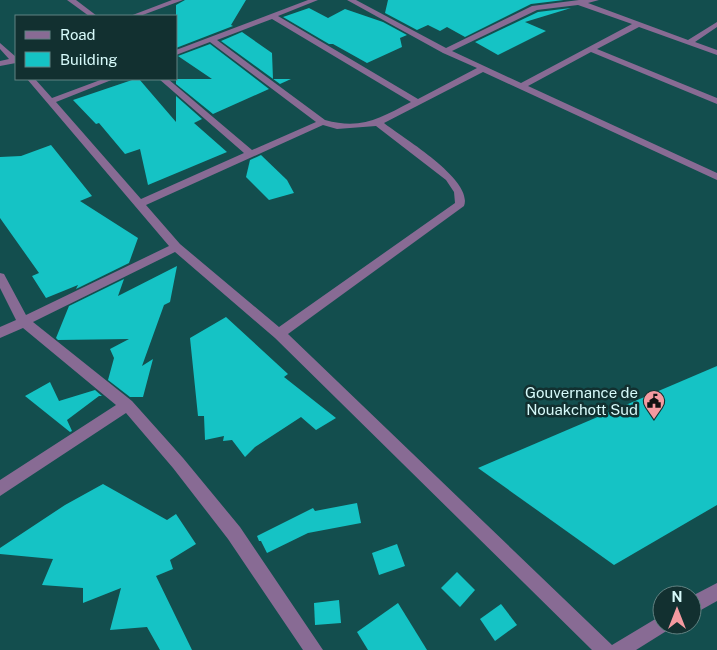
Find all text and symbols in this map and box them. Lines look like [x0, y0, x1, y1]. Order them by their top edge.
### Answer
legend [15, 15, 178, 80]
text: Road [60, 26, 96, 43]
text: Building [60, 51, 118, 68]
place label: Gouvernance de Nouakchott Sud [525, 384, 638, 418]
public building icon: Gouvernance de Nouakchott Sud [642, 389, 666, 420]
north arrow [652, 585, 702, 635]
text: N [672, 589, 682, 605]

